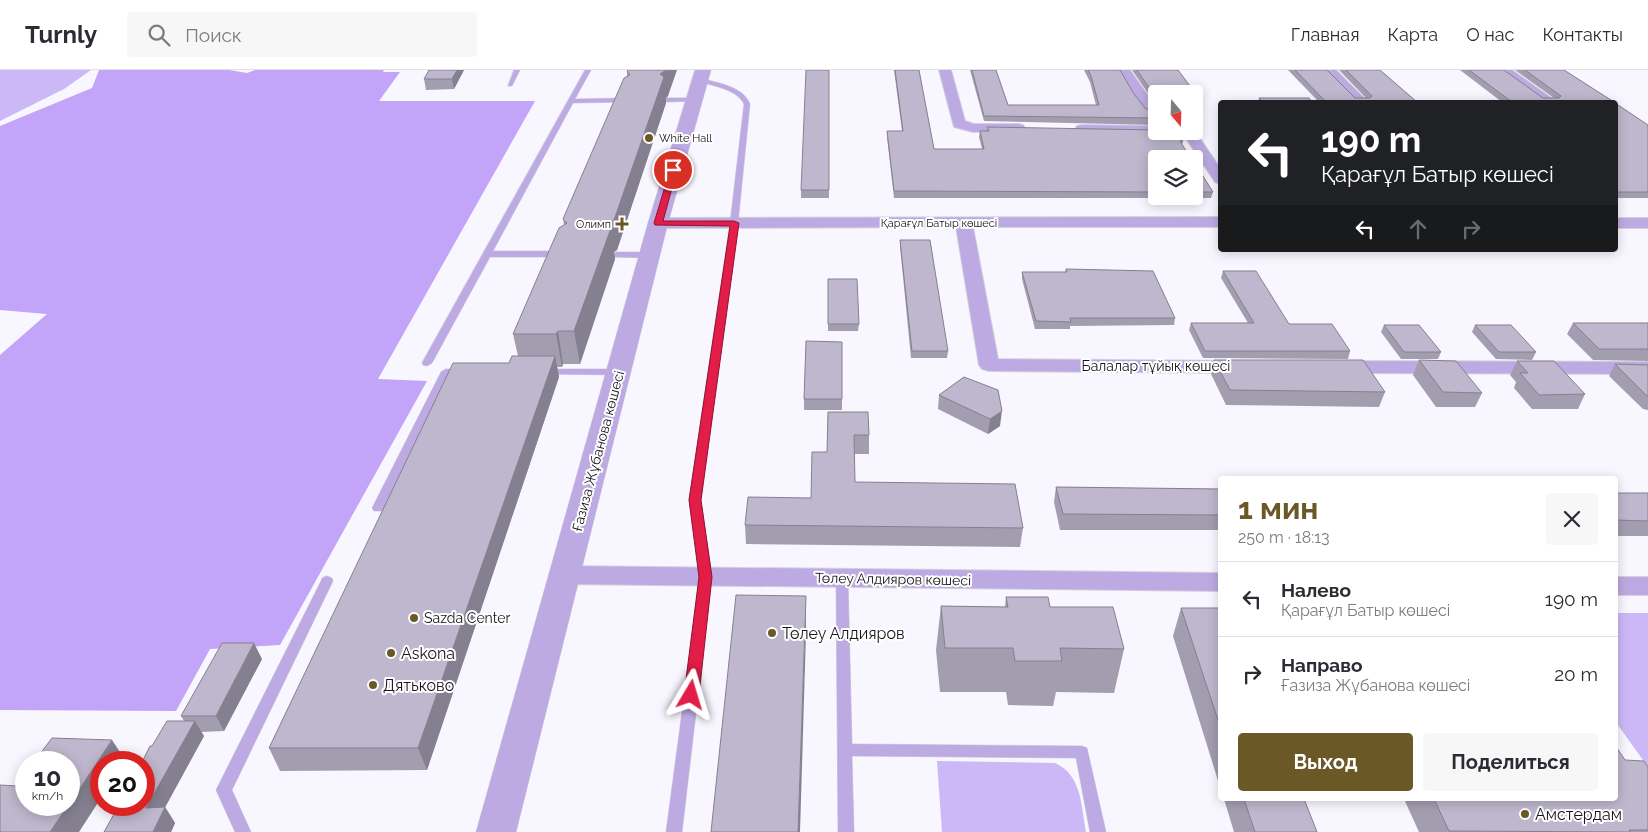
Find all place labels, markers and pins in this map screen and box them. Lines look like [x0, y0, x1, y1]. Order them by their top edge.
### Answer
marker: White Hall [643, 132, 655, 144]
place label: White Hall [659, 132, 712, 145]
pin [652, 149, 694, 191]
marker: Олимп [615, 217, 629, 231]
place label: Олимп [576, 218, 611, 231]
place label: Sazda Center [424, 610, 510, 626]
marker: Sazda Center [408, 612, 420, 624]
place label: Төлеу Алдияров [782, 624, 905, 643]
marker: Төлеу Алдияров [766, 627, 778, 639]
place label: Askona [401, 644, 455, 663]
marker: Askona [385, 647, 397, 659]
place label: Дятьково [383, 676, 454, 695]
marker: Дятьково [367, 679, 379, 691]
place label: Амстердам [1535, 805, 1622, 824]
marker: Амстердам [1519, 808, 1531, 820]

